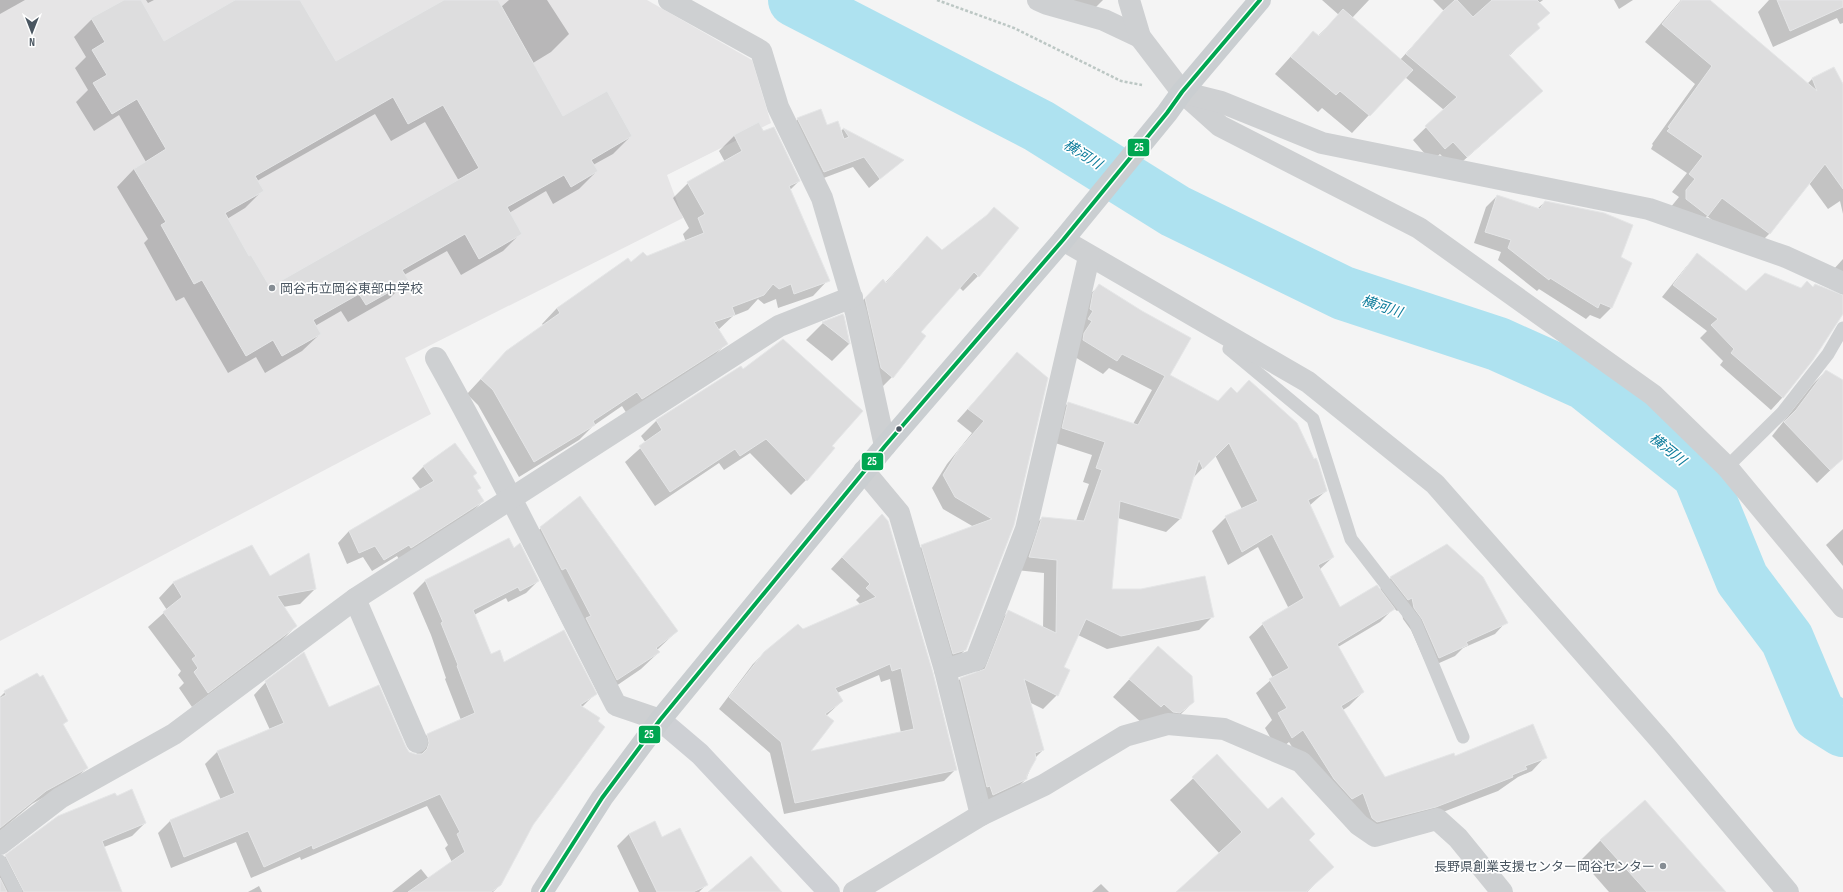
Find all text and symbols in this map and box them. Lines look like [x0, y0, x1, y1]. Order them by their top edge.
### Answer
north arrow [12, 12, 52, 52]
text: N [29, 35, 35, 48]
water label: 横河川 [1060, 136, 1107, 174]
line badge: 25 [1127, 138, 1150, 157]
text: 25 [1134, 141, 1144, 154]
place label: 岡谷市立岡谷東部中学校 [280, 281, 423, 297]
marker: 岡谷市立岡谷東部中学校 [267, 283, 277, 293]
water label: 横河川 [1359, 292, 1406, 322]
unlabelled marker [894, 424, 904, 434]
water label: 横河川 [1646, 430, 1691, 470]
line badge: 25 [861, 452, 884, 471]
text: 25 [867, 455, 877, 468]
line badge: 25 [638, 725, 661, 744]
text: 25 [644, 728, 654, 741]
place label: 長野県創業支援センター岡谷センター [1434, 859, 1655, 875]
marker: 長野県創業支援センター岡谷センター [1658, 861, 1668, 871]

